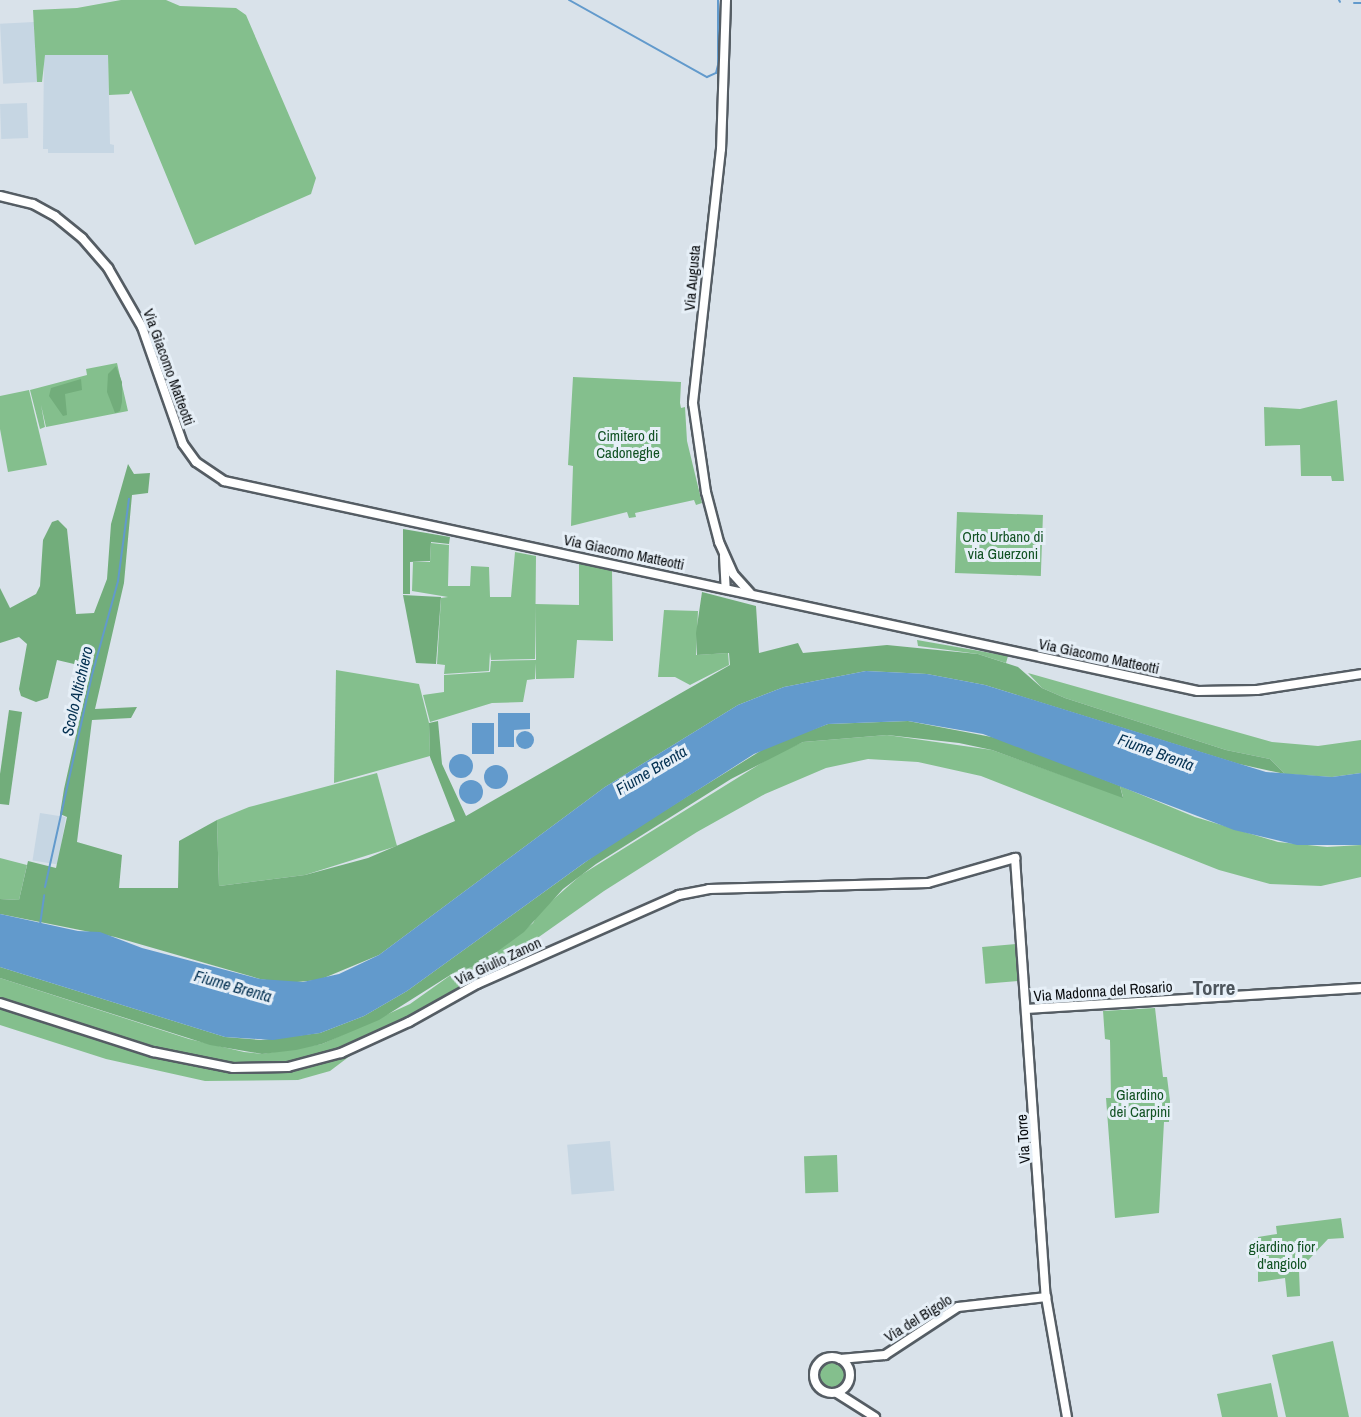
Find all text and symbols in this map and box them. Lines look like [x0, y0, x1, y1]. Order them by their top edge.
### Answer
street label: Via Augusta [680, 244, 704, 312]
street label: Via Giacomo Matteotti [140, 306, 198, 428]
park label: Cimitero di Cadoneghe [596, 426, 660, 461]
park label: Orto Urbano di via Guerzoni [962, 527, 1044, 562]
street label: Via Giacomo Matteotti [562, 530, 686, 574]
street label: Via Giacomo Matteotti [1037, 634, 1161, 678]
water label: Scolo Altichiero [57, 644, 97, 738]
water label: Fiume Brenta [1115, 729, 1197, 775]
water label: Fiume Brenta [612, 741, 690, 799]
street label: Via Giulio Zanon [452, 933, 544, 989]
water label: Fiume Brenta [192, 966, 274, 1006]
district label: Torre [1193, 975, 1235, 1001]
street label: Via Madonna del Rosario [1033, 977, 1173, 1005]
park label: Giardino dei Carpini [1110, 1085, 1170, 1120]
street label: Via Torre [1012, 1114, 1034, 1164]
park label: giardino fior d'angiolo [1249, 1237, 1315, 1272]
street label: Via del Bigolo [881, 1290, 955, 1346]

